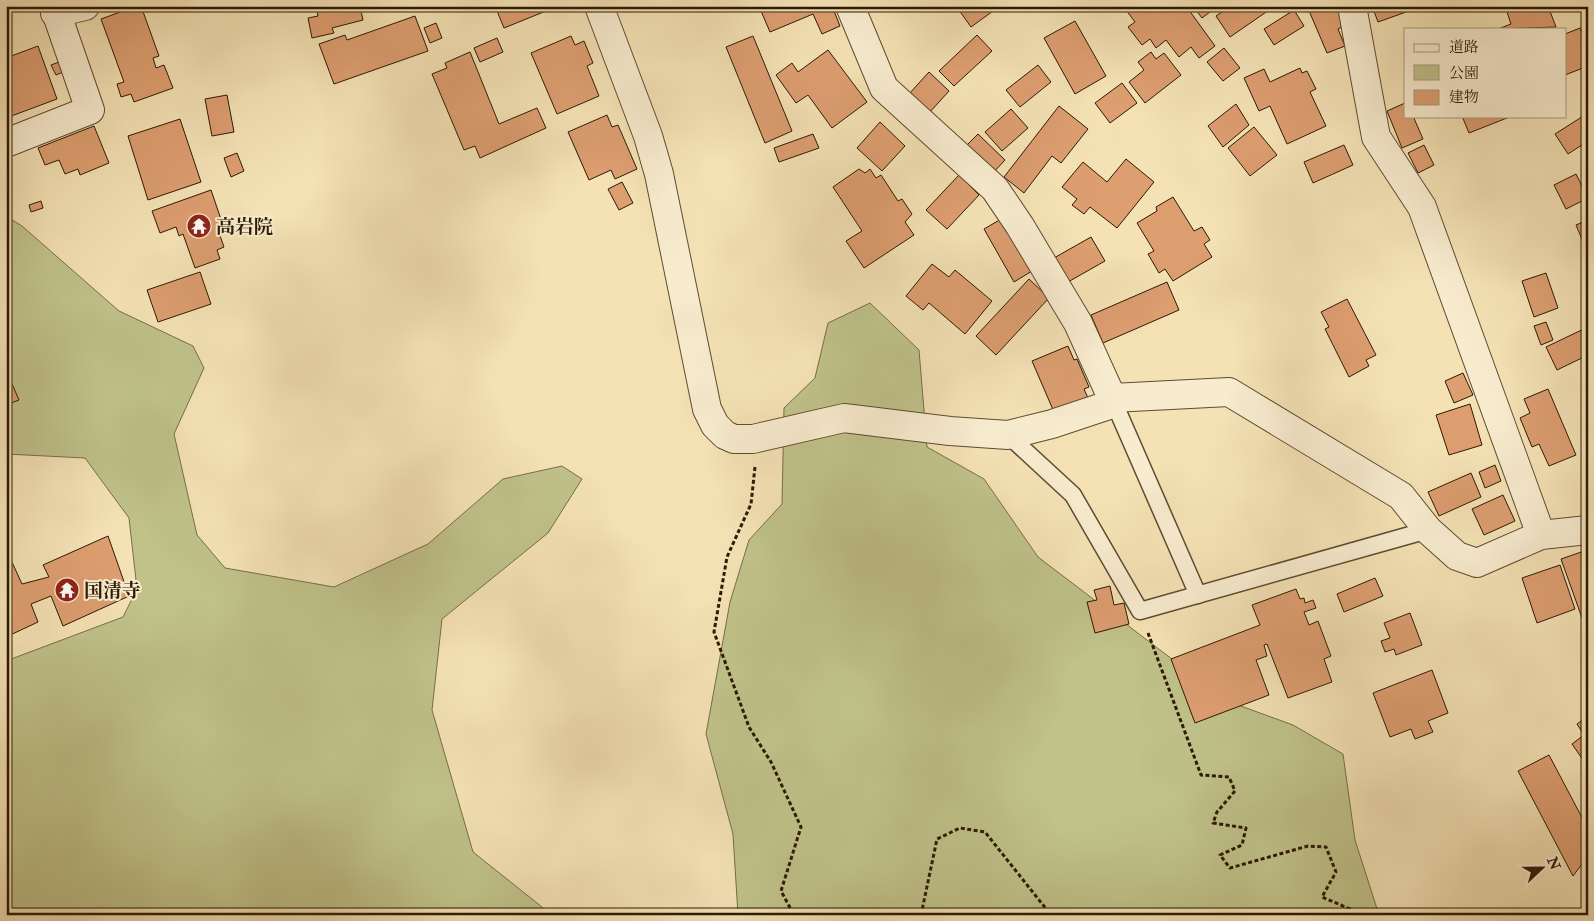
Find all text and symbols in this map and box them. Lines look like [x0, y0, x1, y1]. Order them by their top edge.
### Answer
legend [1404, 28, 1566, 118]
text: 道路 [1449, 38, 1479, 57]
text: 公園 [1449, 64, 1479, 83]
text: 建物 [1449, 88, 1479, 107]
temple icon: 高岩院 [186, 213, 212, 239]
place label: 高岩院 [216, 215, 273, 239]
temple icon: 国清寺 [54, 577, 80, 603]
place label: 国清寺 [84, 579, 141, 603]
north arrow [1516, 844, 1566, 894]
text: N [1543, 853, 1564, 873]

